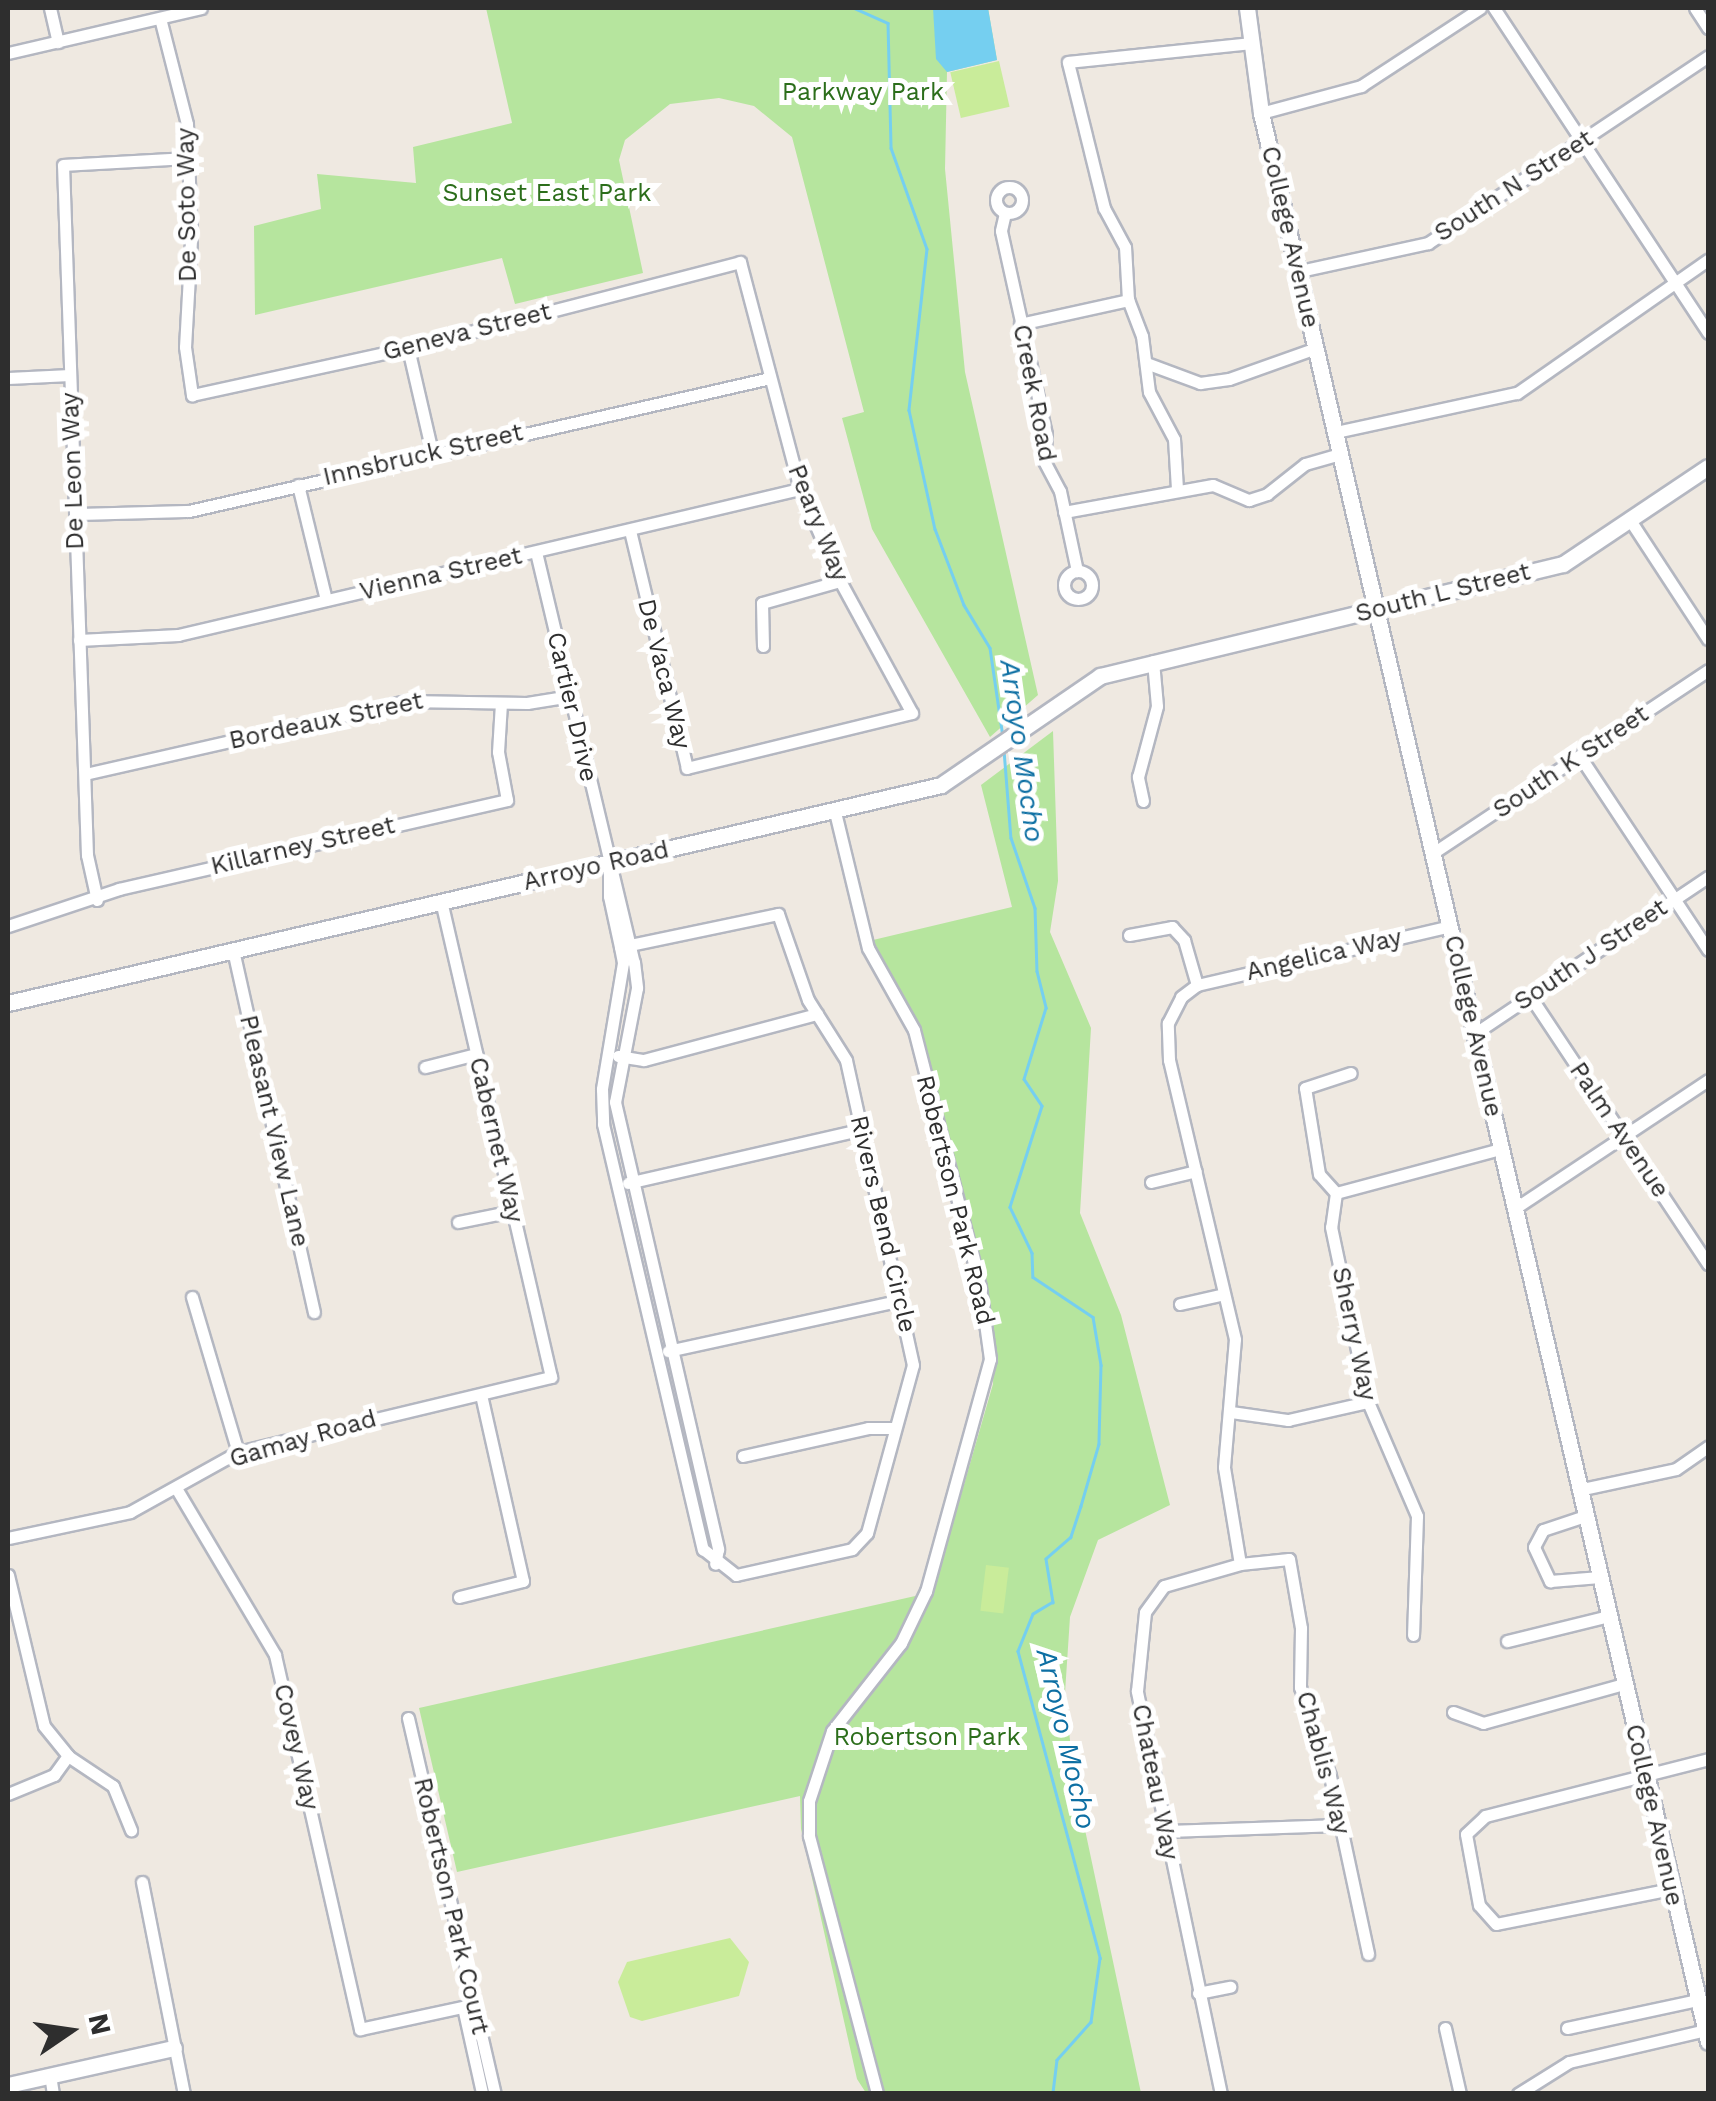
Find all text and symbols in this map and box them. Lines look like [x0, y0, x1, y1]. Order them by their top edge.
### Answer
park label: Parkway Park [781, 77, 945, 107]
street label: South N Street [1429, 124, 1599, 248]
street label: De Soto Way [171, 127, 203, 283]
street label: College Avenue [1254, 143, 1326, 331]
park label: Sunset East Park [442, 178, 652, 208]
street label: Geneva Street [380, 297, 554, 367]
street label: Creek Road [1006, 322, 1062, 464]
street label: De Leon Way [55, 391, 91, 551]
street label: Innsbruck Street [320, 417, 526, 493]
street label: Peary Way [781, 460, 855, 586]
street label: Vienna Street [357, 541, 525, 607]
street label: South L Street [1352, 557, 1534, 629]
street label: De Vaca Way [631, 595, 697, 753]
street label: Cartier Drive [540, 629, 604, 785]
water label: Arroyo Mocho [993, 657, 1051, 845]
street label: Bordeaux Street [226, 686, 426, 756]
street label: South K Street [1488, 699, 1654, 825]
street label: Killarney Street [208, 810, 398, 882]
street label: Arroyo Road [520, 835, 672, 897]
street label: South J Street [1508, 893, 1674, 1017]
street label: Angelica Way [1243, 922, 1405, 988]
street label: College Avenue [1437, 932, 1509, 1120]
street label: Pleasant View Lane [233, 1011, 315, 1251]
street label: Cabernet Way [462, 1054, 530, 1226]
street label: Palm Avenue [1562, 1056, 1676, 1204]
street label: Robertson Park Road [909, 1072, 1001, 1328]
street label: Rivers Bend Circle [843, 1112, 923, 1336]
street label: Sherry Way [1325, 1264, 1383, 1404]
street label: Gamay Road [226, 1404, 380, 1474]
water label: Arroyo Mocho [1029, 1645, 1103, 1833]
street label: Covey Way [267, 1680, 325, 1814]
street label: Chablis Way [1289, 1688, 1357, 1838]
street label: Chateau Way [1125, 1701, 1185, 1863]
street label: College Avenue [1618, 1721, 1690, 1909]
park label: Robertson Park [833, 1722, 1021, 1752]
street label: Robertson Park Court [407, 1774, 495, 2038]
north arrow [20, 1981, 120, 2081]
text: N [81, 2010, 118, 2038]

